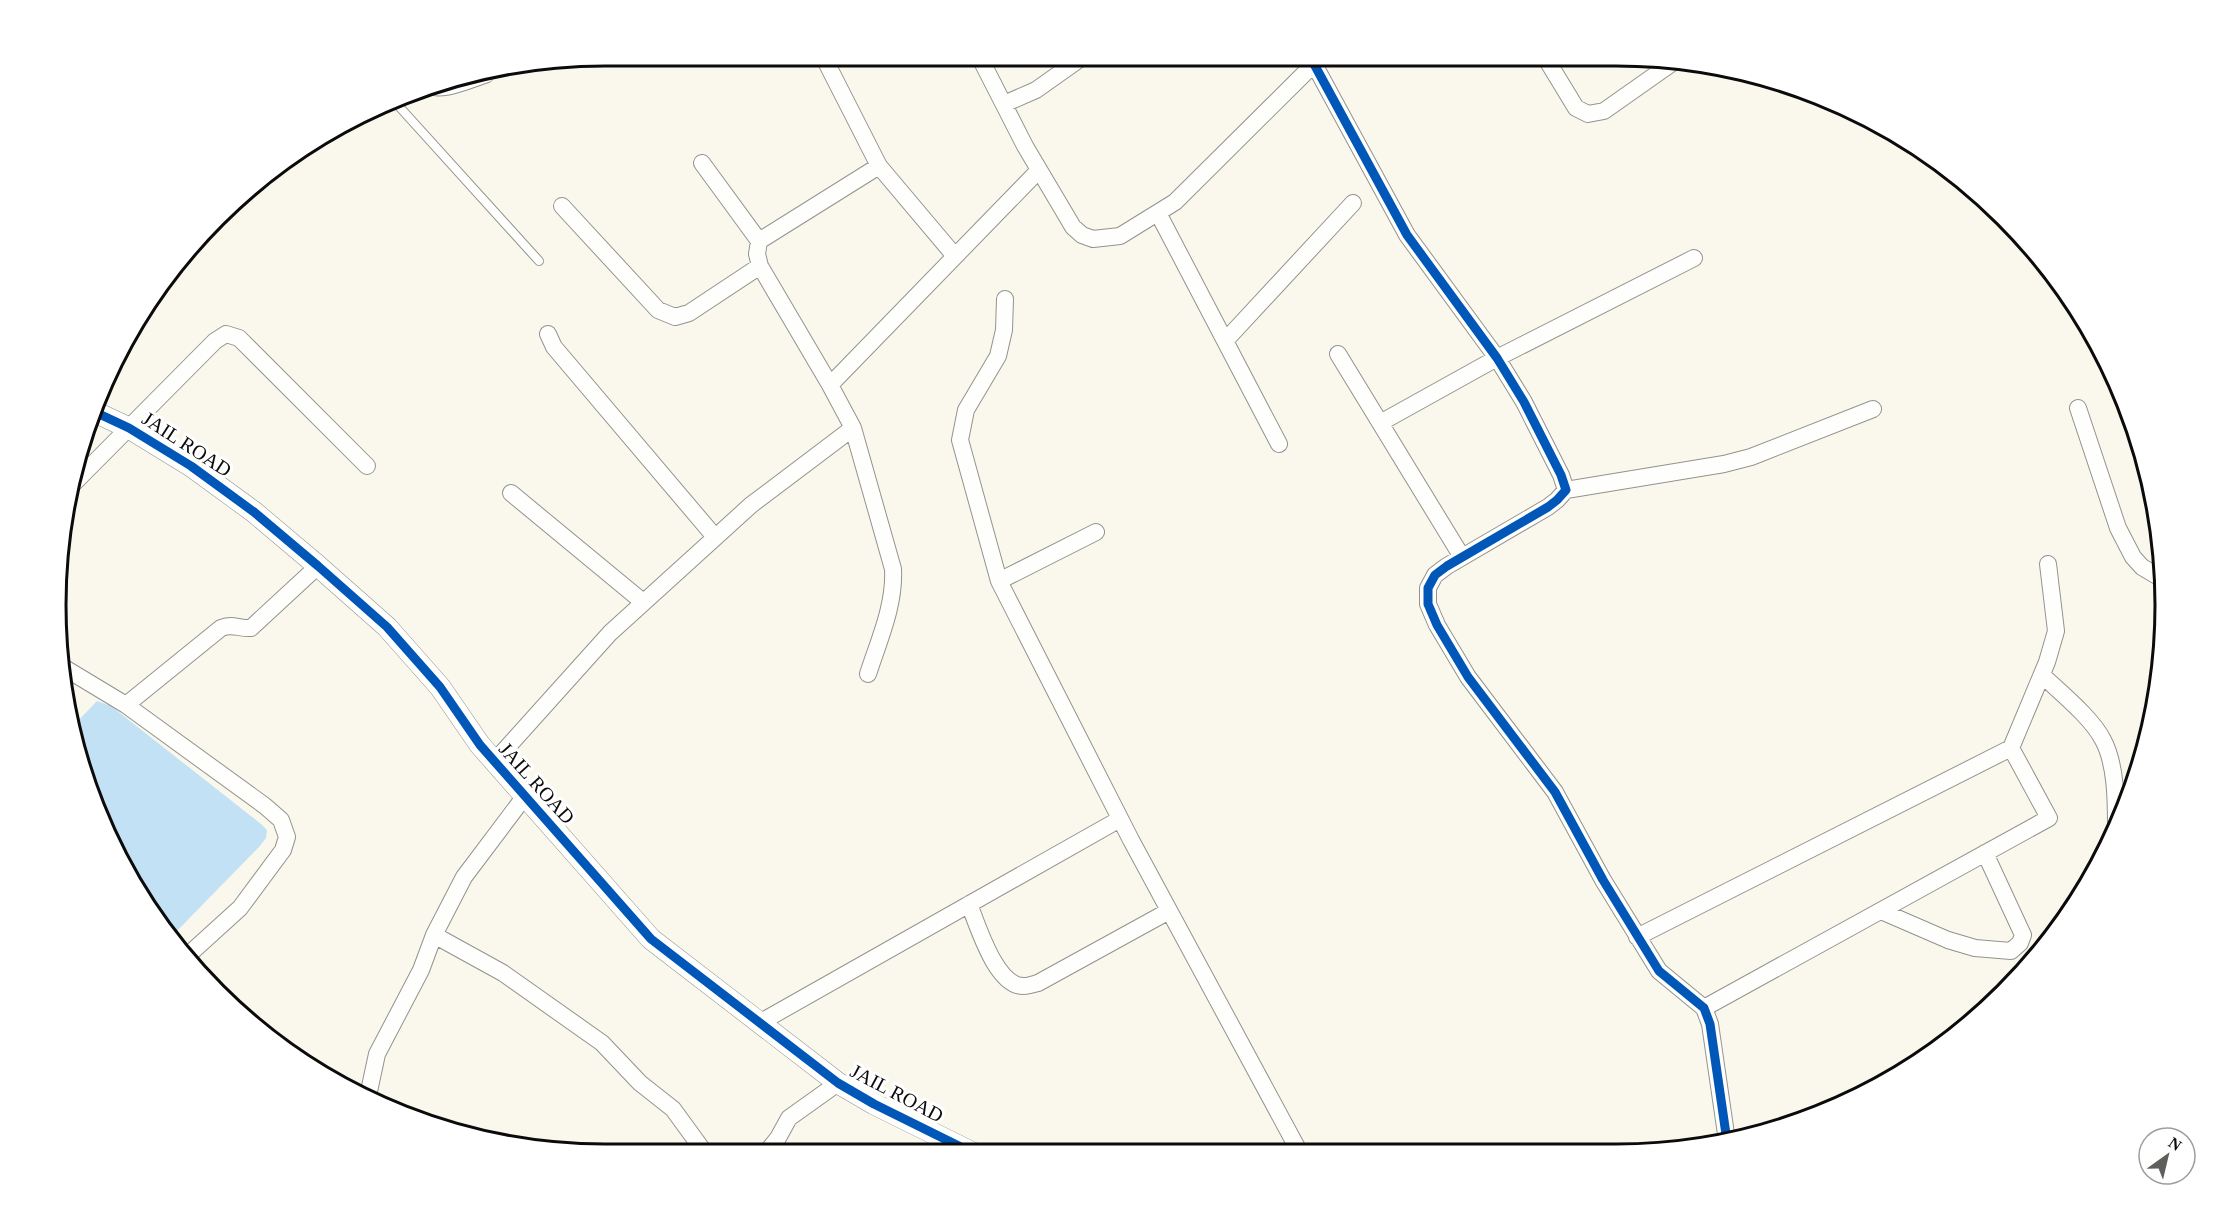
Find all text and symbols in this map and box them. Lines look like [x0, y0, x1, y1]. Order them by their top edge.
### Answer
street label: JAIL ROAD [138, 407, 236, 481]
street label: JAIL ROAD [495, 738, 579, 828]
street label: JAIL ROAD [847, 1059, 947, 1127]
north arrow [2137, 1126, 2197, 1186]
text: N [2166, 1134, 2185, 1155]

